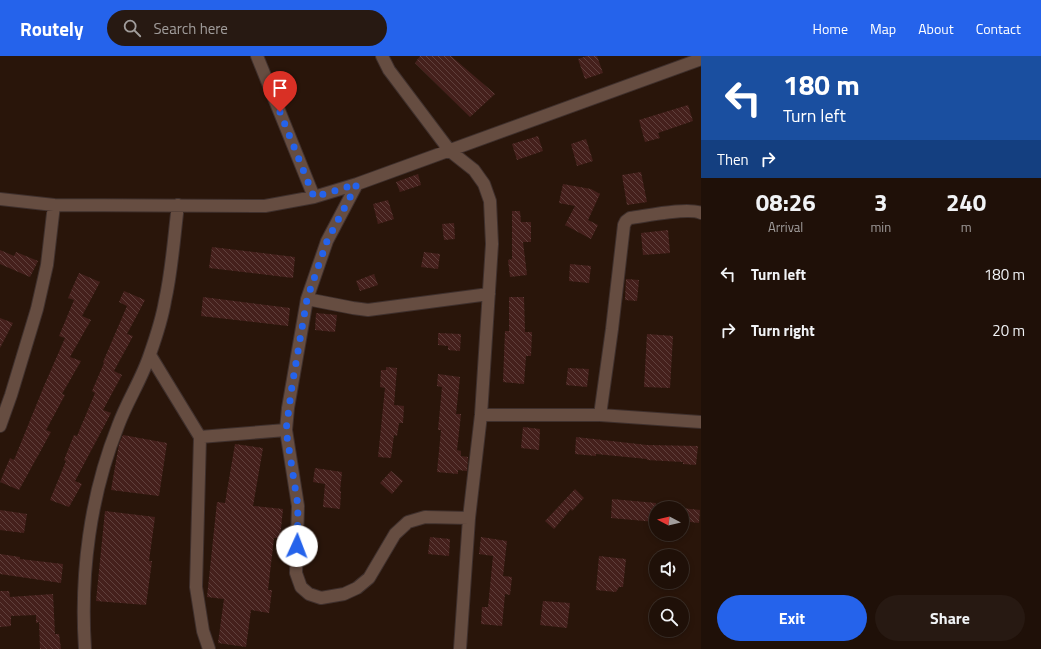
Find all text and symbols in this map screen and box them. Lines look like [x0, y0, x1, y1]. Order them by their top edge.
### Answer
search box [107, 10, 387, 46]
text: Routely [20, 14, 83, 43]
icon: search [121, 17, 143, 39]
text: Search here [153, 17, 228, 40]
text: Home [813, 18, 848, 39]
text: Map [870, 18, 896, 39]
text: About [918, 18, 954, 39]
text: Contact [976, 18, 1021, 39]
text: 180 m [783, 63, 860, 106]
pin [263, 71, 297, 112]
icon: left [717, 72, 769, 124]
icon: arrive [269, 77, 291, 99]
text: Turn left [783, 102, 846, 129]
text: Then [717, 148, 749, 171]
icon: right [757, 148, 779, 170]
text: 08:26 [756, 184, 816, 220]
text: 3 [874, 184, 888, 220]
text: 240 [946, 184, 986, 220]
text: Arrival [768, 217, 803, 237]
text: min [870, 217, 891, 237]
text: m [961, 217, 972, 237]
icon: left [717, 263, 739, 285]
text: Turn left [751, 263, 806, 286]
text: 180 m [984, 263, 1025, 286]
icon: right [717, 319, 739, 341]
text: Turn right [751, 319, 815, 342]
text: 20 m [992, 319, 1025, 342]
north arrow [649, 501, 689, 541]
map controls [649, 501, 689, 637]
position arrow [276, 525, 318, 567]
button: sound [649, 549, 689, 589]
button: Exit [717, 595, 867, 641]
button: Share [875, 595, 1025, 641]
button: search [649, 597, 689, 637]

